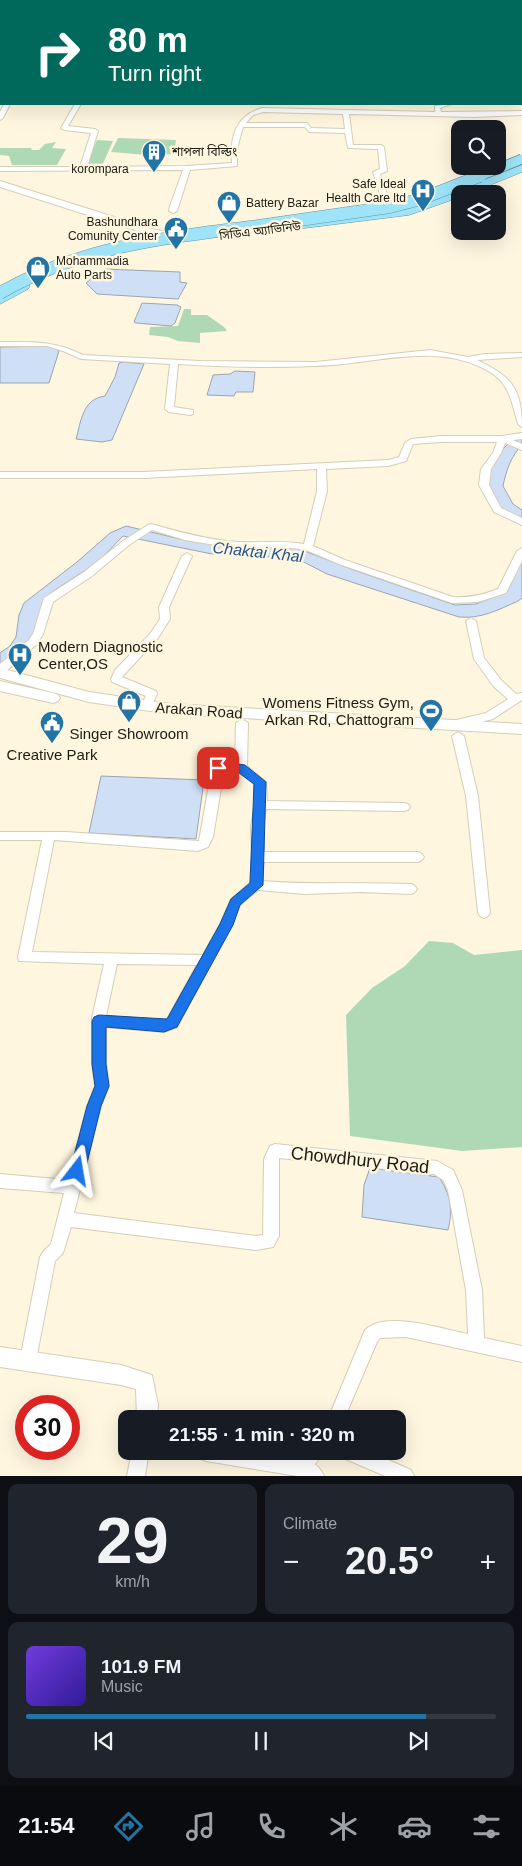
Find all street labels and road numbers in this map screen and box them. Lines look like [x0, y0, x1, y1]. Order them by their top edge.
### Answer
street label: korompara [71, 162, 129, 176]
street label: সিডিএ অ্যাভিনিউ [217, 218, 302, 243]
street label: Arakan Road [155, 698, 243, 722]
street label: Chowdhury Road [290, 1143, 430, 1177]

